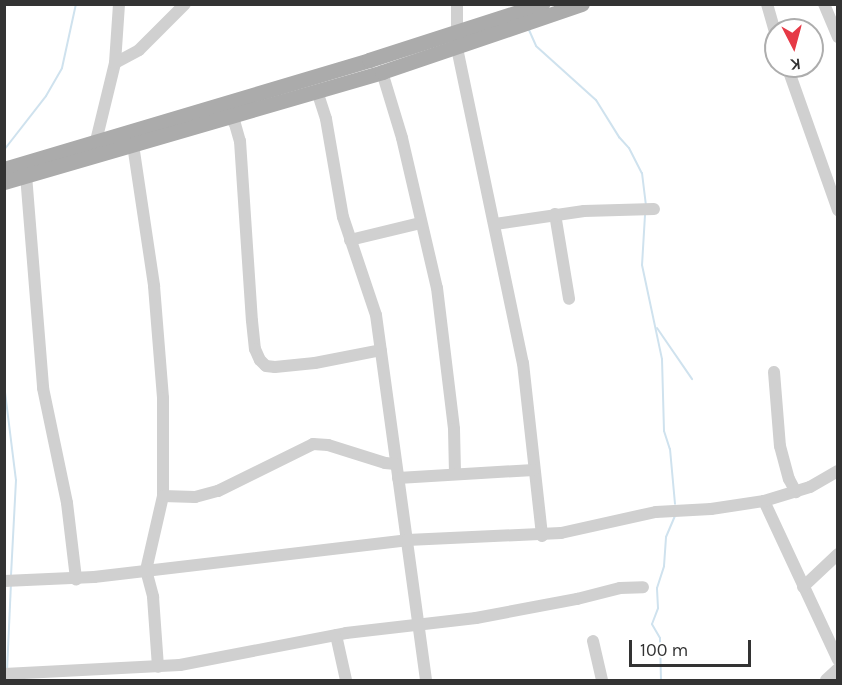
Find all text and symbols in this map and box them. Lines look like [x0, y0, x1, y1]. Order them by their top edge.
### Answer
north arrow [764, 18, 824, 78]
text: K [790, 54, 802, 74]
scale bar [632, 628, 754, 666]
text: 100 m [640, 639, 688, 661]

